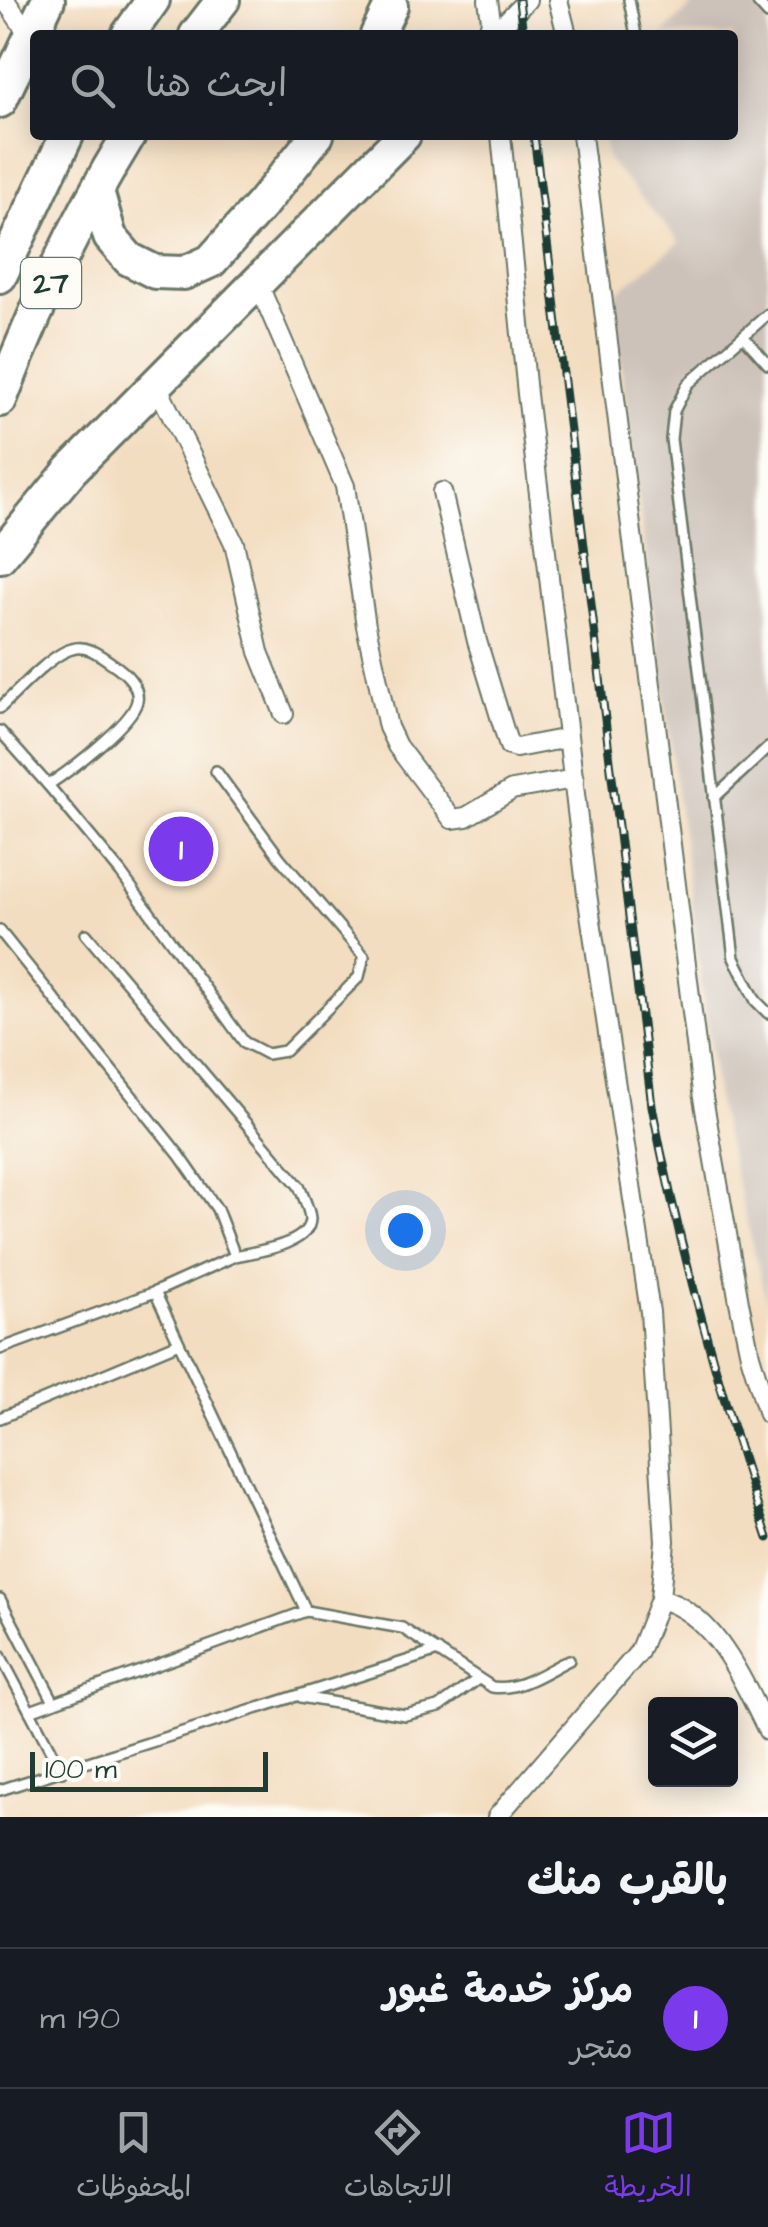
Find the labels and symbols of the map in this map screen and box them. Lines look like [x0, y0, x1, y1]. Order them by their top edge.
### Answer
road number: 27 [21, 258, 81, 308]
pin: 1 [148, 812, 214, 886]
your location [380, 1205, 431, 1256]
scale bar [30, 1747, 268, 1792]

